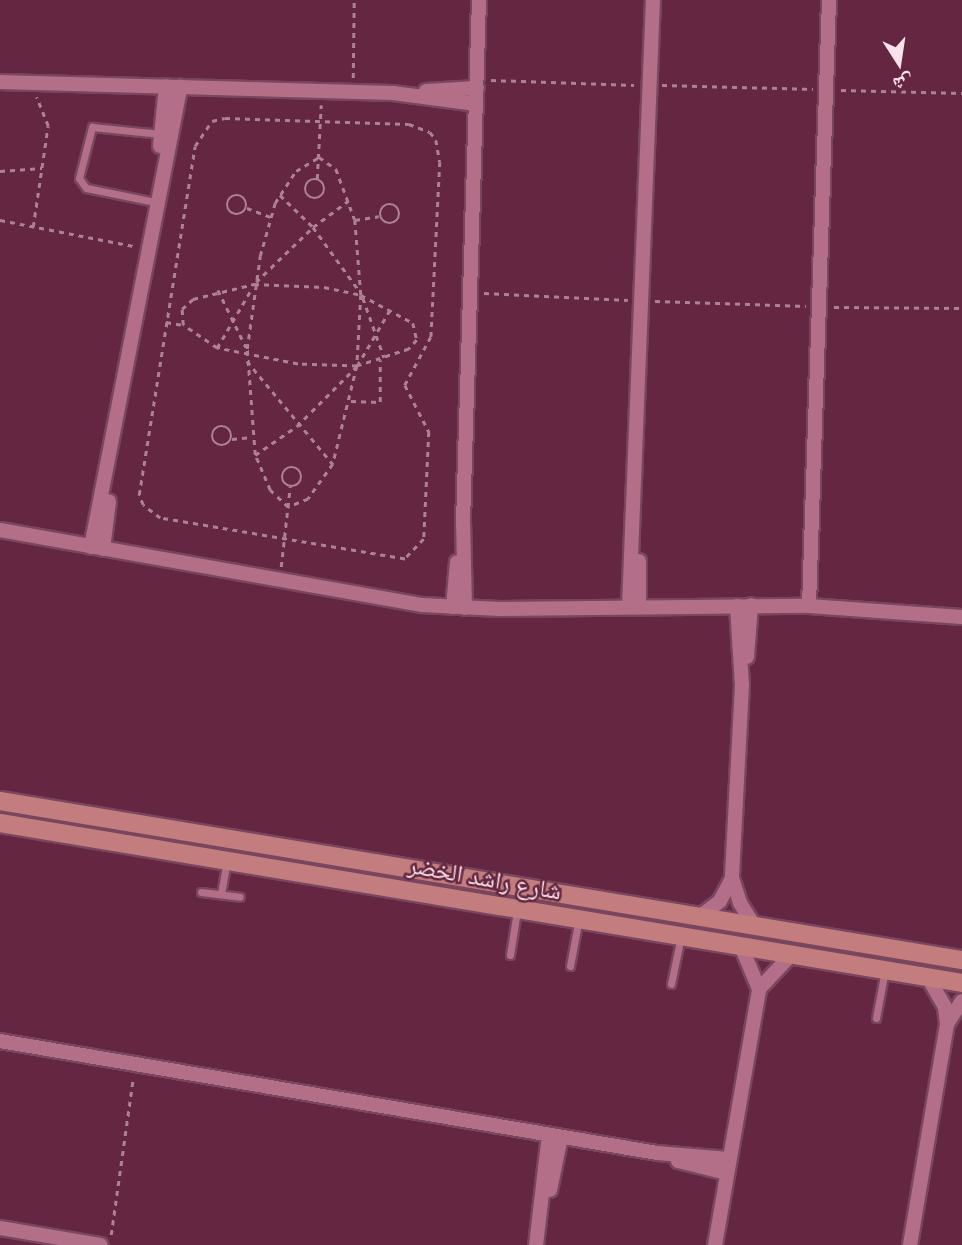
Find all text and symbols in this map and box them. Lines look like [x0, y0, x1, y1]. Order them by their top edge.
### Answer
north arrow [864, 28, 934, 98]
text: ش [891, 69, 916, 98]
street label: شارع راشد الخضر [406, 849, 564, 905]

